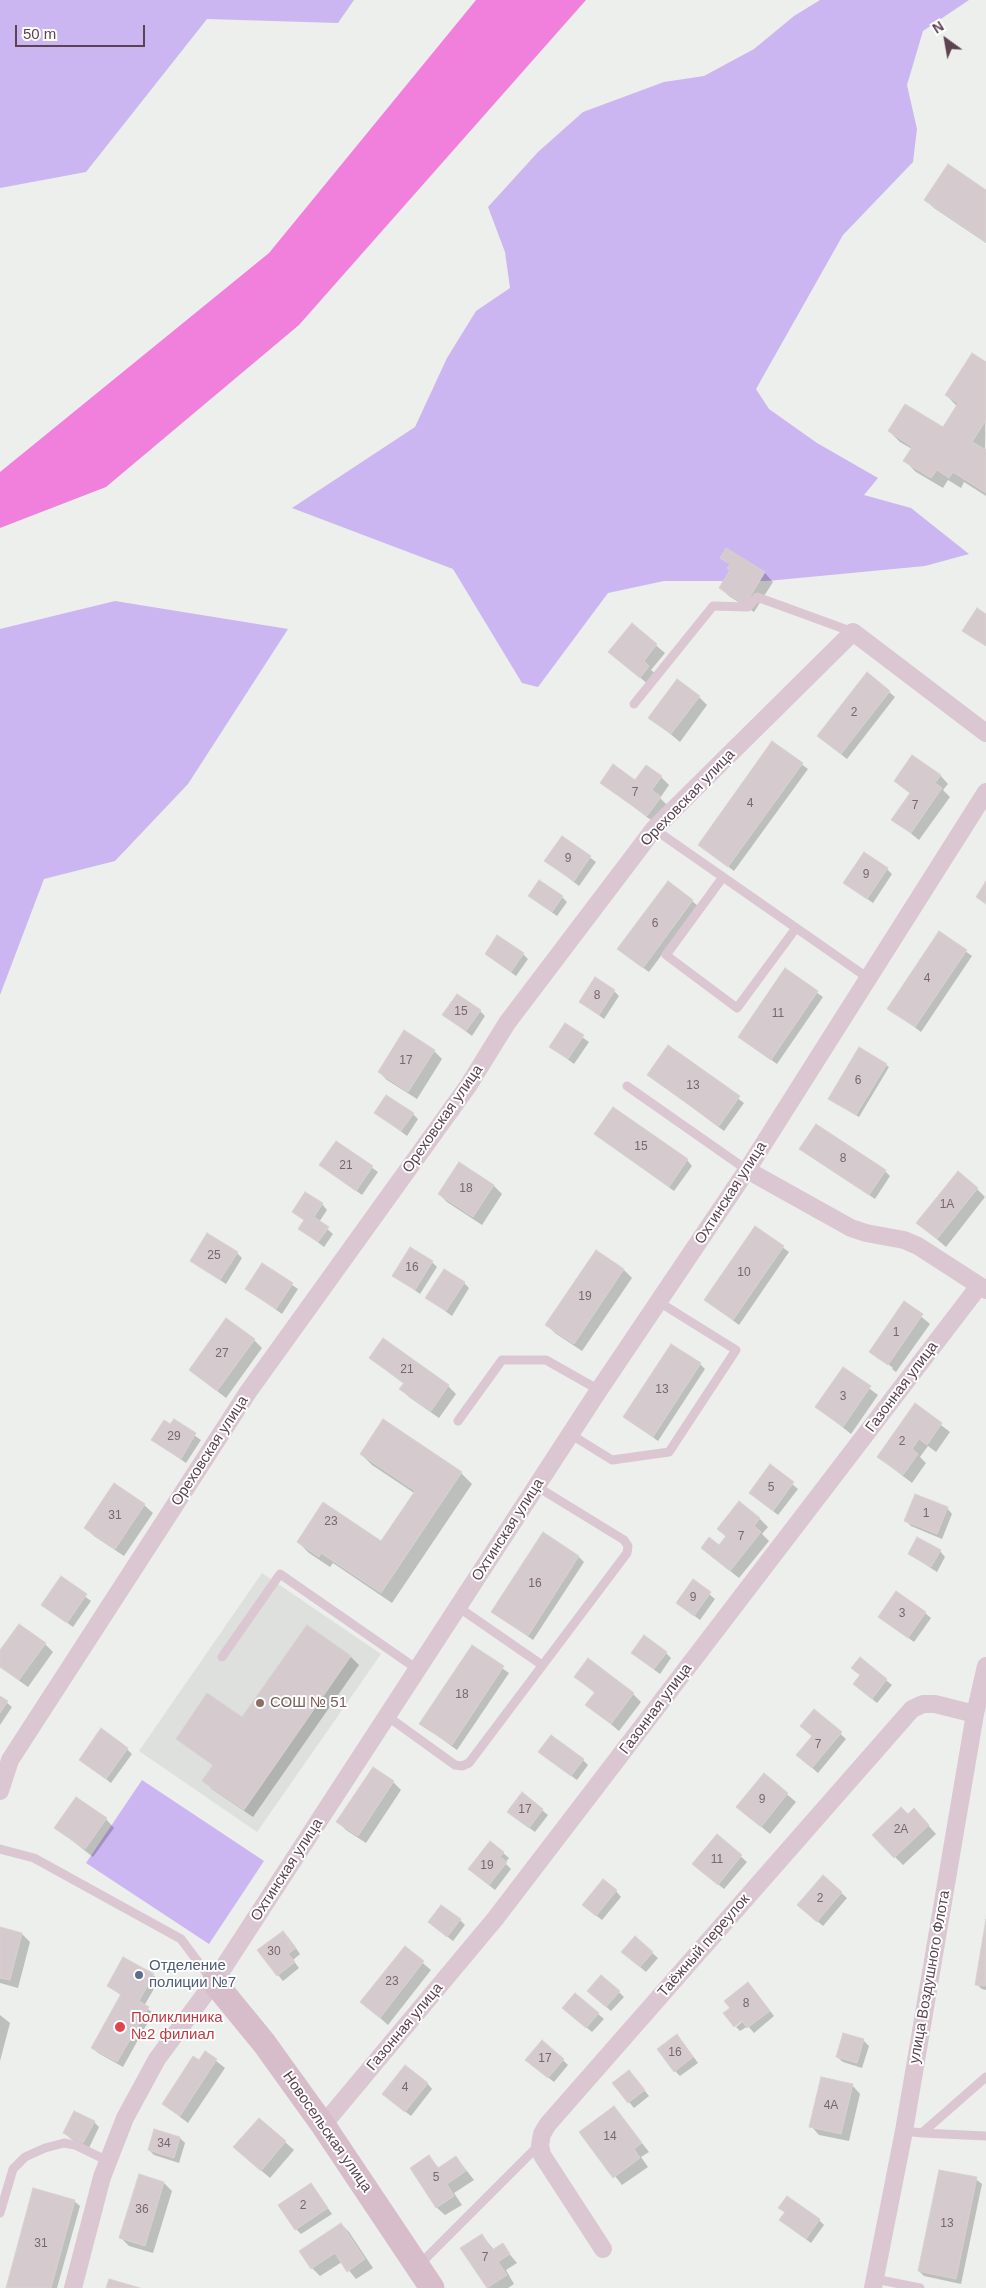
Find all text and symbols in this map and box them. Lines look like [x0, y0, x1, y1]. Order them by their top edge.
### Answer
scale bar [18, 15, 148, 47]
north arrow [921, 15, 971, 65]
text: N [930, 18, 947, 37]
text: 50 m [23, 25, 56, 42]
house number: 2 [851, 706, 857, 720]
street label: Ореховская улица [637, 746, 739, 850]
house number: 7 [632, 786, 638, 800]
house number: 4 [747, 797, 753, 811]
house number: 7 [912, 799, 918, 813]
house number: 9 [565, 852, 571, 866]
house number: 9 [863, 868, 869, 882]
house number: 6 [652, 917, 658, 931]
house number: 4 [924, 972, 930, 986]
house number: 8 [594, 989, 600, 1003]
house number: 15 [454, 1005, 468, 1019]
house number: 11 [772, 1007, 784, 1021]
house number: 17 [399, 1054, 413, 1068]
street label: Ореховская улица [399, 1062, 487, 1176]
house number: 6 [855, 1074, 861, 1088]
house number: 13 [686, 1079, 700, 1093]
street label: Охтинская улица [691, 1138, 771, 1248]
house number: 15 [634, 1140, 648, 1154]
house number: 8 [840, 1152, 846, 1166]
house number: 21 [339, 1159, 353, 1173]
house number: 18 [459, 1182, 473, 1196]
house number: 1А [940, 1198, 954, 1212]
house number: 25 [207, 1249, 221, 1263]
house number: 16 [405, 1261, 419, 1275]
house number: 10 [737, 1266, 751, 1280]
house number: 19 [578, 1290, 592, 1304]
house number: 1 [893, 1326, 899, 1340]
street label: Газонная улица [862, 1338, 942, 1436]
house number: 27 [215, 1347, 229, 1361]
house number: 21 [400, 1363, 414, 1377]
house number: 13 [655, 1383, 669, 1397]
house number: 3 [840, 1390, 846, 1404]
street label: Ореховская улица [168, 1393, 252, 1509]
house number: 29 [167, 1430, 181, 1444]
house number: 2 [899, 1435, 905, 1449]
street label: Охтинская улица [468, 1475, 548, 1585]
house number: 5 [768, 1481, 774, 1495]
house number: 1 [923, 1507, 929, 1521]
house number: 31 [108, 1509, 122, 1523]
house number: 23 [324, 1515, 338, 1529]
house number: 7 [738, 1530, 744, 1544]
house number: 16 [528, 1577, 542, 1591]
house number: 9 [690, 1591, 696, 1605]
house number: 3 [899, 1607, 905, 1621]
street label: Газонная улица [616, 1660, 696, 1758]
house number: 18 [455, 1688, 469, 1702]
place label: СОШ № 51 [270, 1694, 347, 1712]
marker: СОШ № 51 [254, 1697, 266, 1709]
house number: 7 [815, 1738, 821, 1752]
house number: 9 [759, 1793, 765, 1807]
house number: 17 [518, 1803, 532, 1817]
street label: Охтинская улица [247, 1815, 327, 1925]
house number: 2А [894, 1823, 908, 1837]
house number: 11 [711, 1853, 723, 1867]
house number: 19 [480, 1859, 494, 1873]
street label: улица Воздушного Флота [906, 1889, 954, 2065]
street label: Таёжный переулок [654, 1891, 754, 2001]
house number: 2 [817, 1892, 823, 1906]
house number: 30 [267, 1945, 281, 1959]
place label: Отделение полиции №7 [149, 1957, 236, 1992]
marker: Отделение полиции №7 [133, 1969, 145, 1981]
house number: 23 [385, 1975, 399, 1989]
street label: Газонная улица [363, 1979, 447, 2075]
house number: 8 [743, 1997, 749, 2011]
place label: Поликлиника №2 филиал [131, 2009, 223, 2044]
marker: Поликлиника №2 филиал [113, 2020, 127, 2034]
house number: 16 [668, 2046, 682, 2060]
house number: 17 [538, 2052, 552, 2066]
street label: Новосельская улица [278, 2068, 376, 2196]
house number: 4 [402, 2081, 408, 2095]
house number: 4А [824, 2099, 838, 2113]
house number: 14 [603, 2130, 617, 2144]
house number: 34 [157, 2137, 171, 2151]
house number: 5 [433, 2171, 439, 2185]
house number: 2 [300, 2199, 306, 2213]
house number: 36 [135, 2203, 149, 2217]
house number: 13 [940, 2217, 954, 2231]
house number: 31 [34, 2237, 48, 2251]
house number: 7 [482, 2251, 488, 2265]

